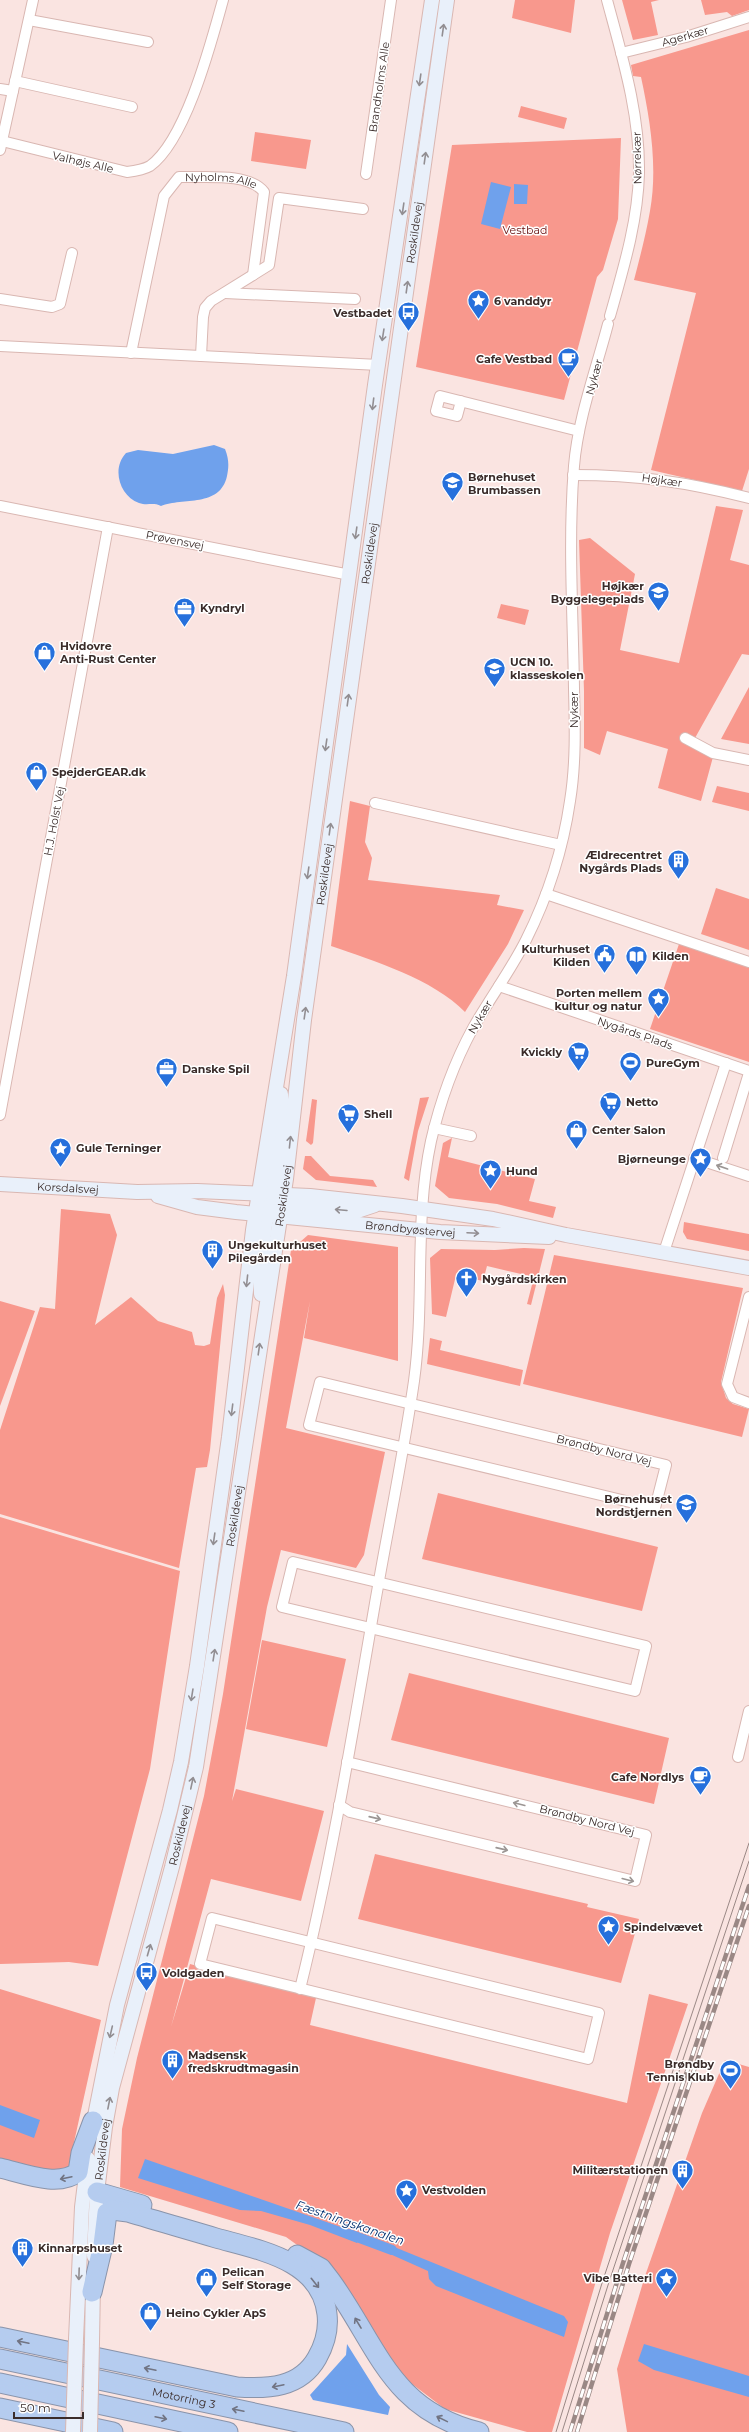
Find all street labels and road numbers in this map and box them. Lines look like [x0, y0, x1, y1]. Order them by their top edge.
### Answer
street label: Agerkær [660, 23, 710, 49]
street label: Brandholms Alle [366, 40, 392, 133]
street label: Nørrekær [630, 131, 644, 185]
street label: Valhøjs Alle [51, 148, 115, 176]
street label: Nyholms Alle [185, 170, 260, 192]
street label: Roskildevej [403, 201, 426, 264]
street label: Nykær [582, 357, 606, 397]
street label: Højkær [641, 470, 683, 490]
street label: Roskildevej [358, 522, 381, 585]
street label: Prøvensvej [145, 527, 205, 553]
street label: Nykær [567, 692, 581, 728]
street label: H.J. Holst Vej [40, 785, 68, 857]
street label: Roskildevej [313, 843, 336, 906]
street label: Nykær [465, 998, 495, 1036]
street label: Nygårds Plads [595, 1014, 675, 1053]
street label: Roskildevej [272, 1164, 295, 1227]
street label: Korsdalsvej [37, 1179, 99, 1197]
street label: Brøndbyøstervej [365, 1218, 456, 1240]
street label: Brøndby Nord Vej [555, 1431, 653, 1469]
street label: Roskildevej [223, 1484, 246, 1548]
street label: Brøndby Nord Vej [538, 1801, 636, 1839]
street label: Roskildevej [166, 1803, 194, 1867]
street label: Roskildevej [91, 2117, 113, 2181]
street label: Motorring 3 [151, 2385, 217, 2412]

